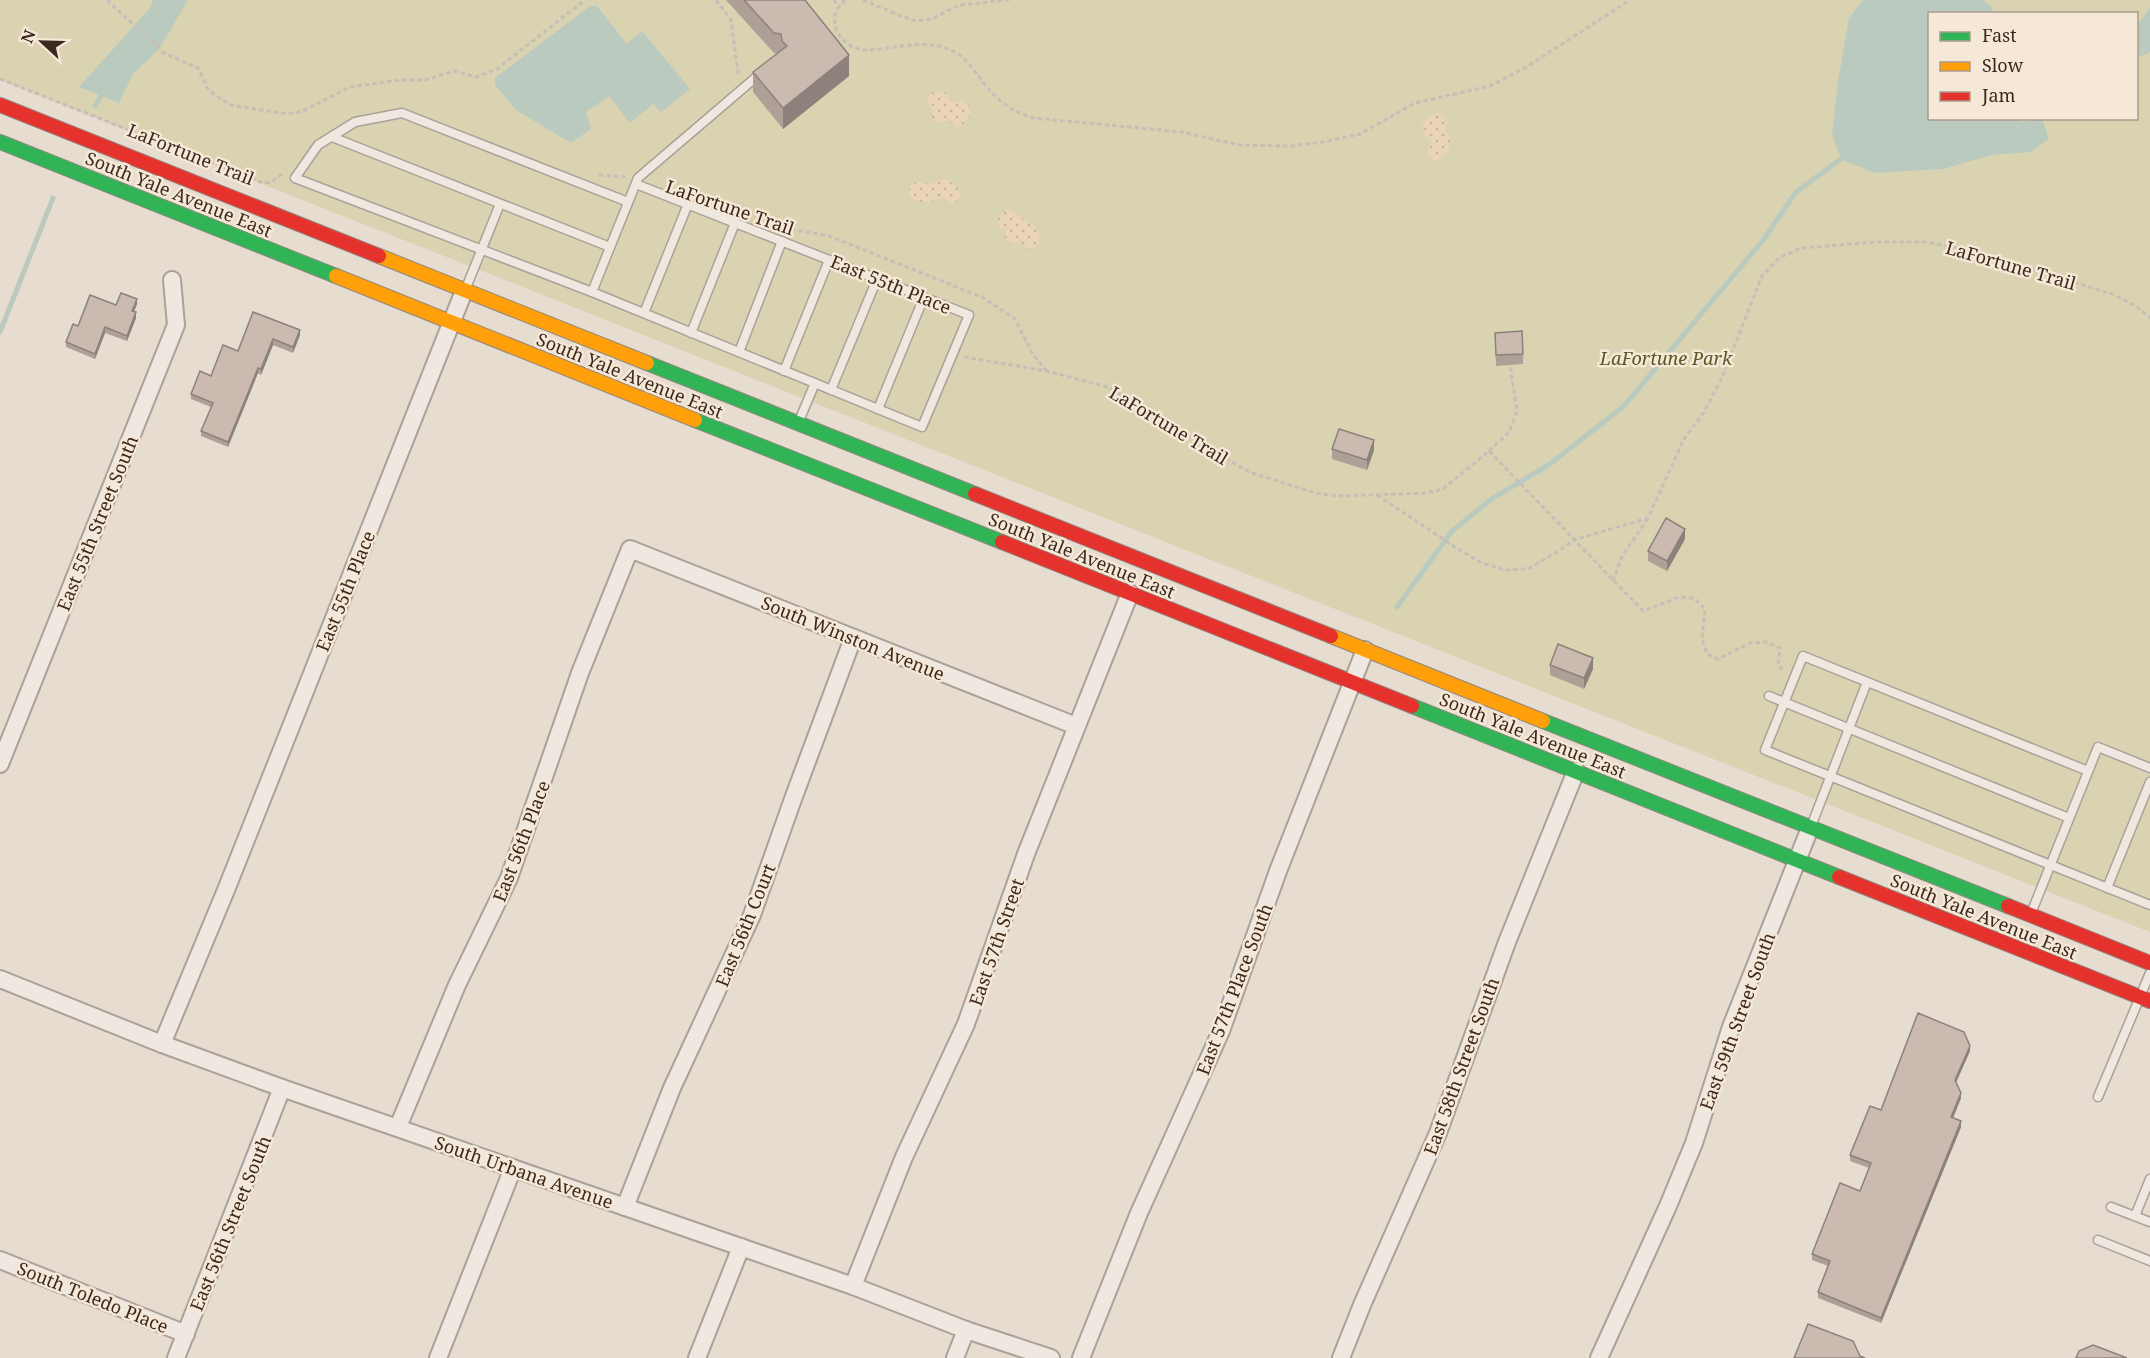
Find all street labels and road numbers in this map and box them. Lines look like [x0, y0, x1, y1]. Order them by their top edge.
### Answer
street label: LaFortune Trail [124, 118, 258, 190]
street label: South Yale Avenue East [82, 146, 276, 242]
street label: LaFortune Trail [663, 174, 798, 240]
street label: LaFortune Trail [1943, 235, 2079, 295]
street label: East 55th Place [827, 249, 955, 319]
street label: South Yale Avenue East [533, 327, 727, 423]
street label: LaFortune Trail [1105, 380, 1233, 470]
street label: East 55th Street South [51, 432, 143, 614]
street label: South Yale Avenue East [985, 507, 1179, 603]
street label: East 55th Place [310, 527, 380, 655]
street label: South Winston Avenue [758, 590, 948, 686]
street label: South Yale Avenue East [1436, 687, 1630, 783]
street label: East 56th Place [487, 777, 555, 905]
street label: East 56th Court [709, 860, 781, 990]
street label: South Yale Avenue East [1887, 868, 2081, 964]
street label: East 57th Street [963, 875, 1029, 1009]
street label: East 57th Place South [1190, 900, 1278, 1078]
street label: East 59th Street South [1694, 929, 1780, 1113]
street label: East 58th Street South [1418, 974, 1504, 1158]
street label: South Urbana Avenue [432, 1130, 616, 1214]
street label: East 56th Street South [184, 1132, 276, 1314]
street label: South Toledo Place [14, 1256, 172, 1338]

